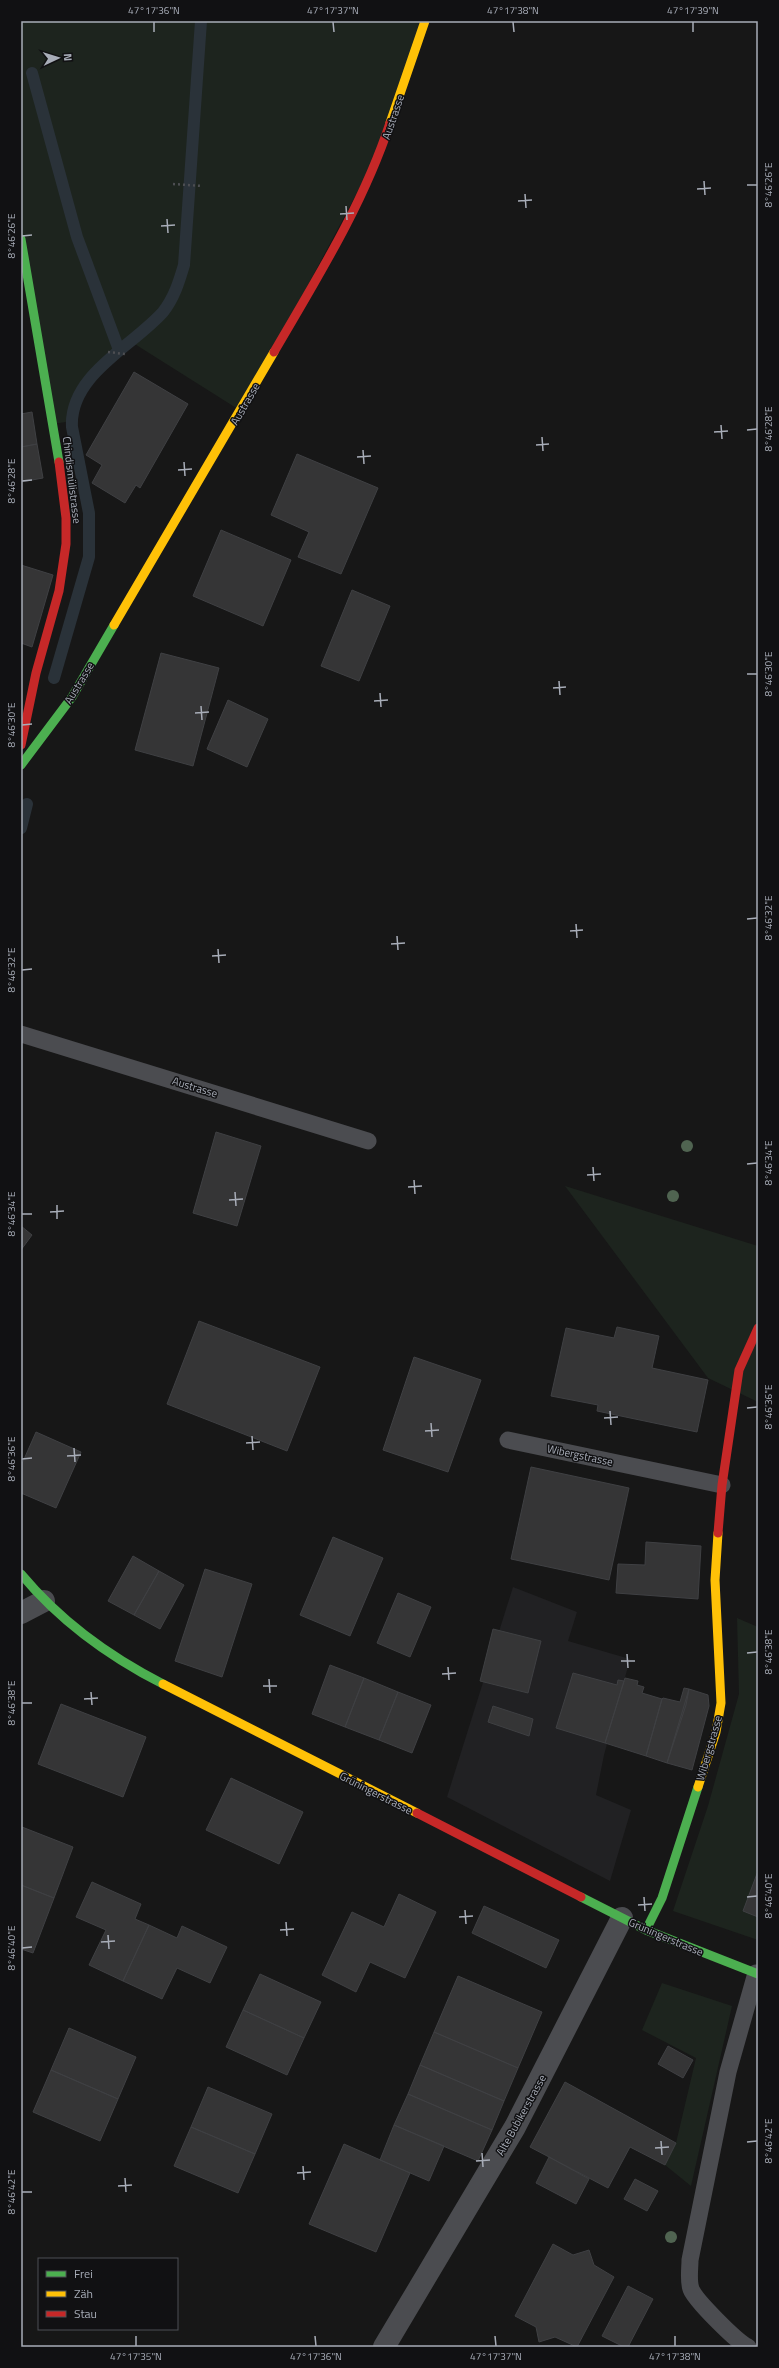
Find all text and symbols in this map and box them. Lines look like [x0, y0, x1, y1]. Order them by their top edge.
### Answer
text: 47°17'36"N [128, 3, 180, 18]
text: 47°17'37"N [307, 3, 359, 18]
text: 47°17'38"N [487, 3, 539, 18]
text: 47°17'39"N [667, 3, 719, 18]
north arrow [38, 38, 78, 78]
text: N [60, 53, 76, 62]
street label: Austrasse [378, 92, 408, 142]
text: 8°46'26"E [761, 162, 776, 207]
text: 8°46'26"E [4, 213, 19, 258]
street label: Austrasse [226, 379, 264, 428]
text: 8°46'28"E [761, 406, 776, 451]
street label: Chindismülistrasse [59, 436, 85, 525]
text: 8°46'28"E [4, 458, 19, 503]
text: 8°46'30"E [761, 651, 776, 696]
street label: Austrasse [60, 659, 98, 707]
text: 8°46'30"E [4, 702, 19, 747]
text: 8°46'32"E [761, 895, 776, 940]
text: 8°46'32"E [4, 947, 19, 992]
street label: Austrasse [170, 1073, 220, 1102]
text: 8°46'34"E [761, 1140, 776, 1185]
text: 8°46'34"E [4, 1191, 19, 1236]
text: 8°46'36"E [761, 1384, 776, 1429]
text: 8°46'36"E [4, 1436, 19, 1481]
street label: Wibergstrasse [546, 1440, 615, 1470]
text: 8°46'38"E [761, 1629, 776, 1674]
text: 8°46'38"E [4, 1680, 19, 1725]
street label: Wibergstrasse [692, 1713, 726, 1782]
street label: Grüningerstrasse [337, 1768, 416, 1818]
text: 8°46'40"E [761, 1873, 776, 1918]
street label: Grüningerstrasse [626, 1914, 706, 1960]
text: 8°46'40"E [4, 1925, 19, 1970]
street label: Alte Bubikerstrasse [492, 2071, 550, 2158]
text: 8°46'42"E [761, 2118, 776, 2163]
text: 8°46'42"E [4, 2169, 19, 2214]
legend [38, 2258, 178, 2330]
text: Frei [74, 2264, 93, 2283]
text: Zäh [74, 2284, 93, 2303]
text: Stau [74, 2304, 97, 2323]
text: 47°17'35"N [110, 2349, 162, 2364]
text: 47°17'36"N [290, 2349, 342, 2364]
text: 47°17'37"N [470, 2349, 522, 2364]
text: 47°17'38"N [649, 2349, 701, 2364]

